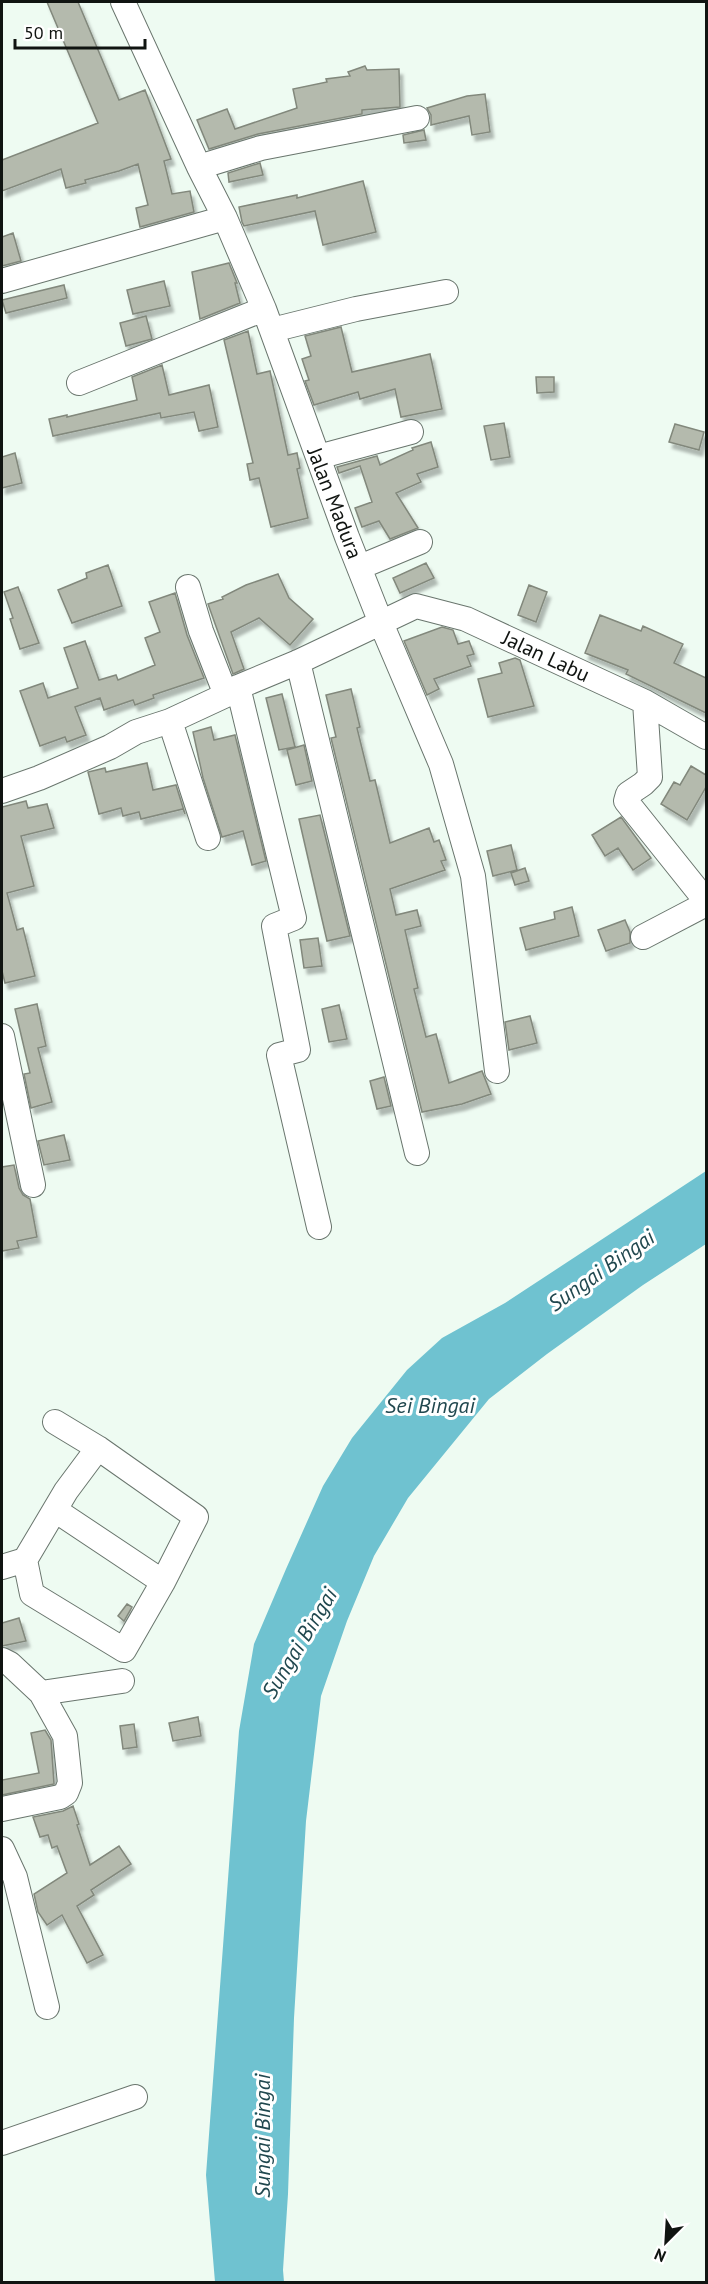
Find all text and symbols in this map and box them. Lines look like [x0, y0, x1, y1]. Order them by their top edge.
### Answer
scale bar [15, 12, 146, 50]
text: 50 m [24, 21, 63, 44]
street label: Jalan Madura [301, 442, 369, 563]
street label: Jalan Labu [497, 624, 594, 688]
water label: Sungai Bingai [542, 1222, 661, 1317]
water label: Sei Bingai [385, 1391, 476, 1419]
water label: Sungai Bingai [255, 1581, 344, 1703]
water label: Sungai Bingai [248, 2073, 276, 2198]
north arrow [636, 2212, 696, 2272]
text: N [651, 2244, 669, 2267]

